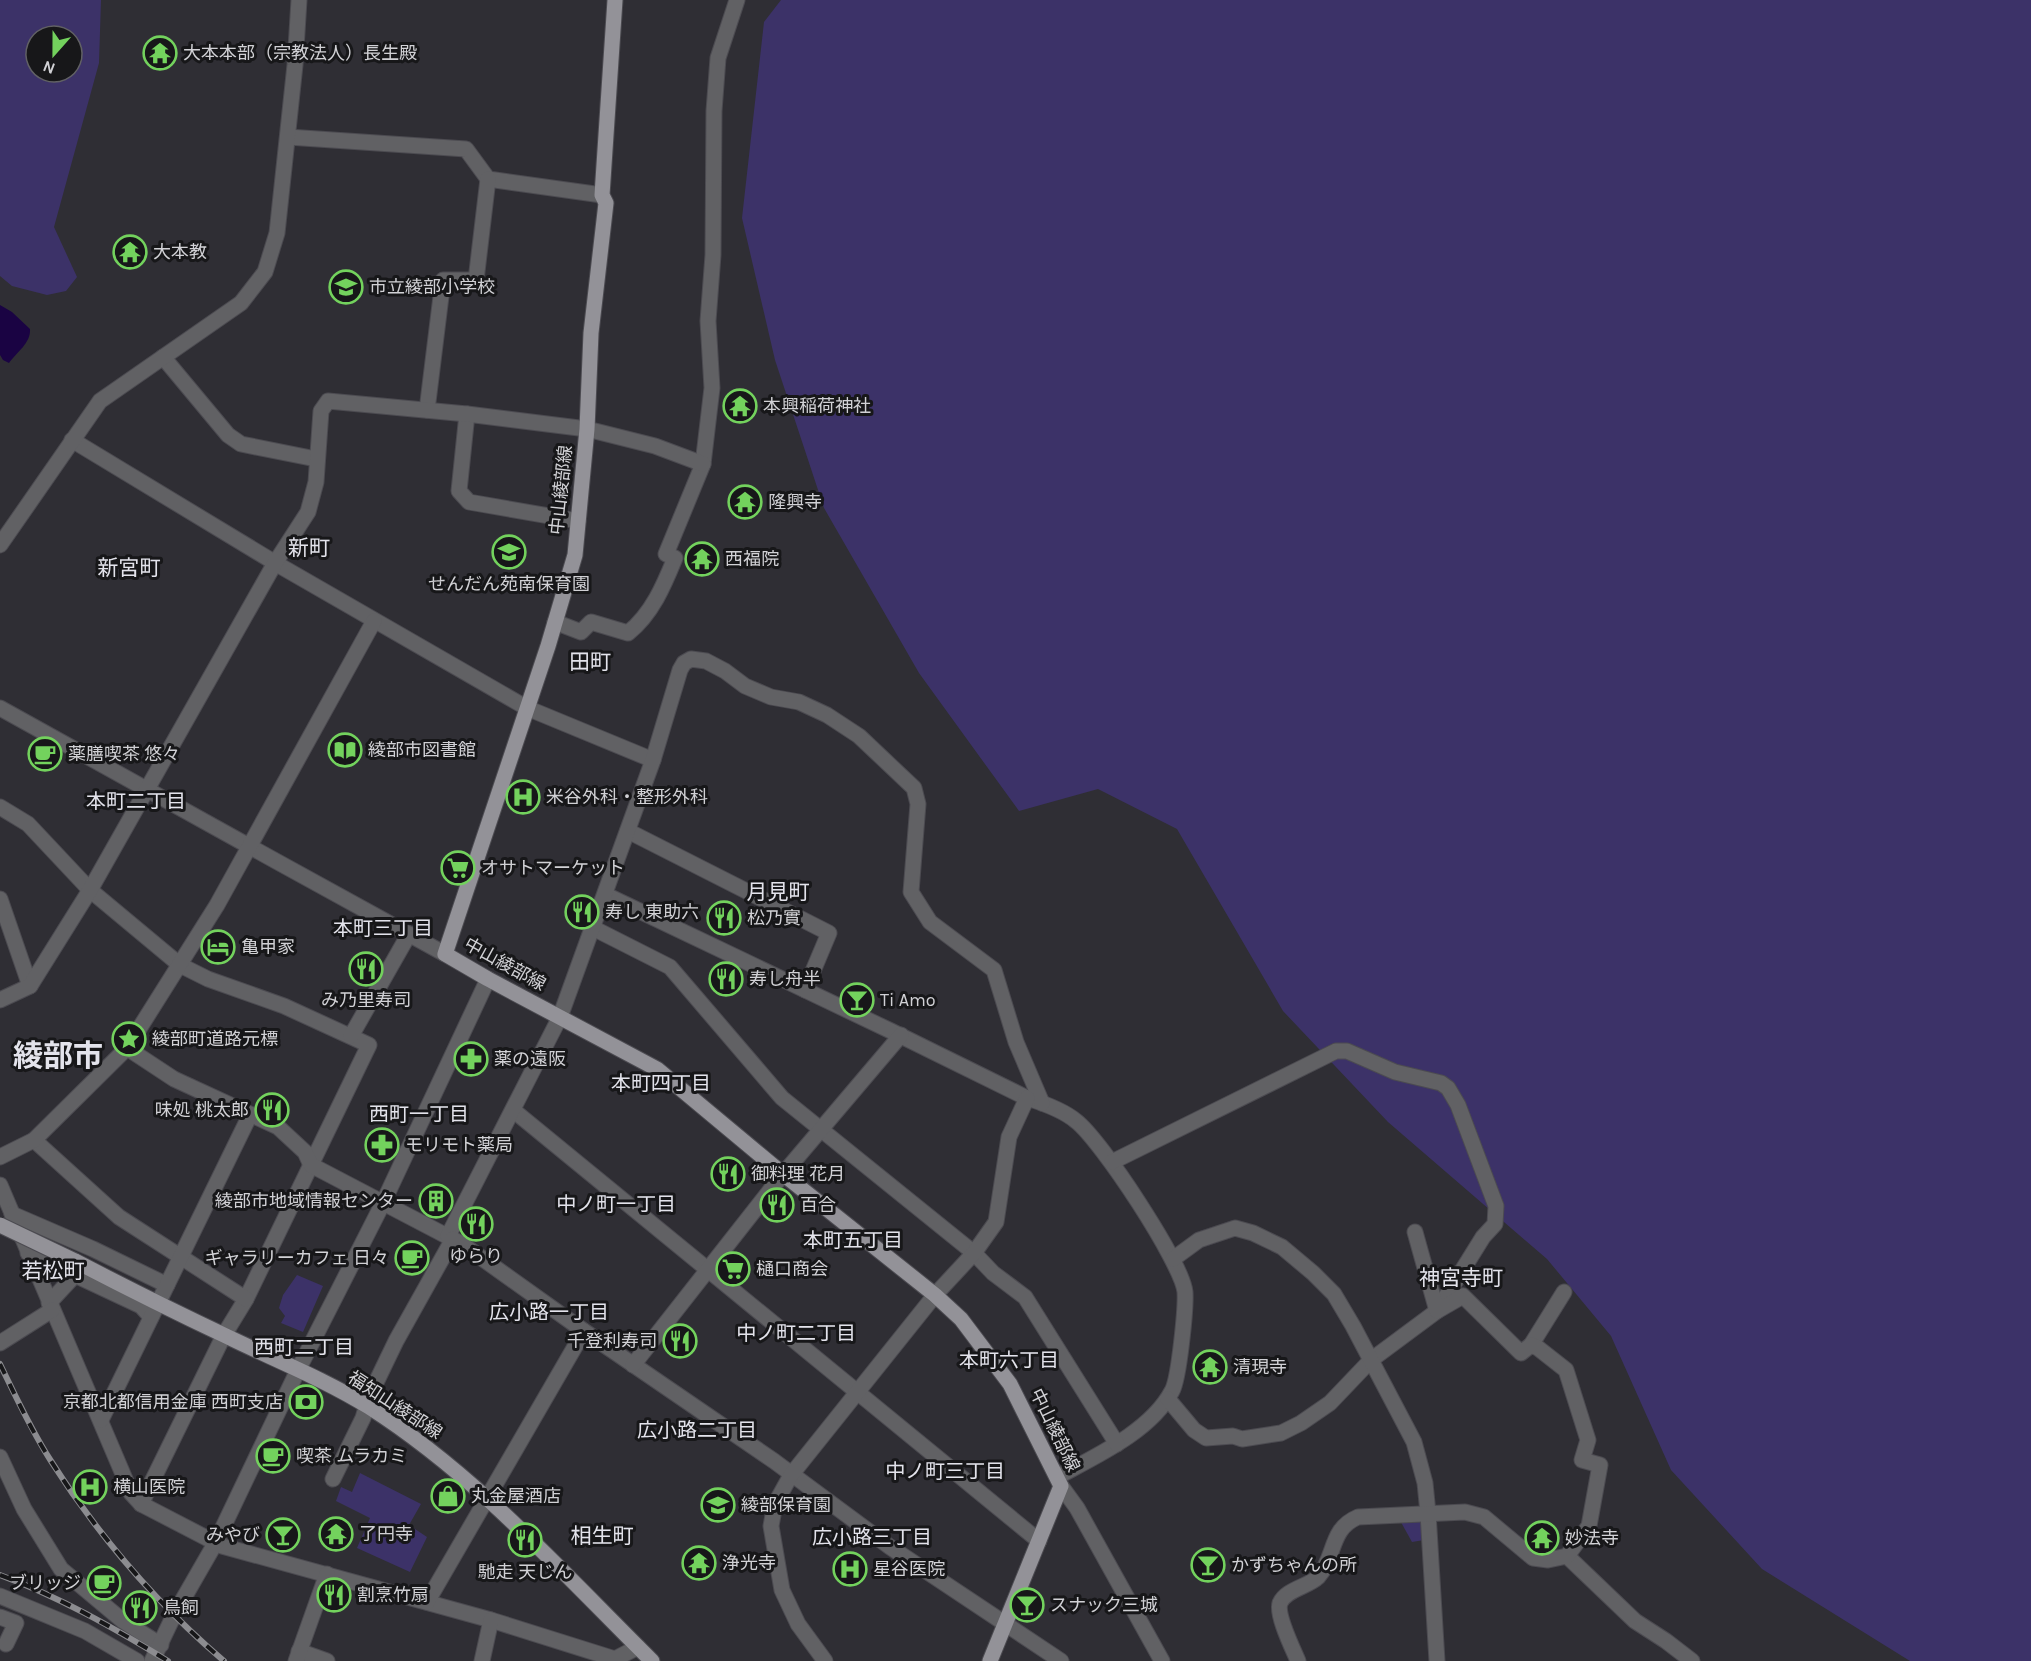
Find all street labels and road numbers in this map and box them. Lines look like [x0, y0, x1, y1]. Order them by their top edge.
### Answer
street label: 中山綾部線 [545, 444, 577, 536]
street label: 中山綾部線 [460, 933, 550, 995]
street label: 福知山綾部線 [344, 1366, 446, 1444]
street label: 中山綾部線 [1025, 1385, 1085, 1475]

